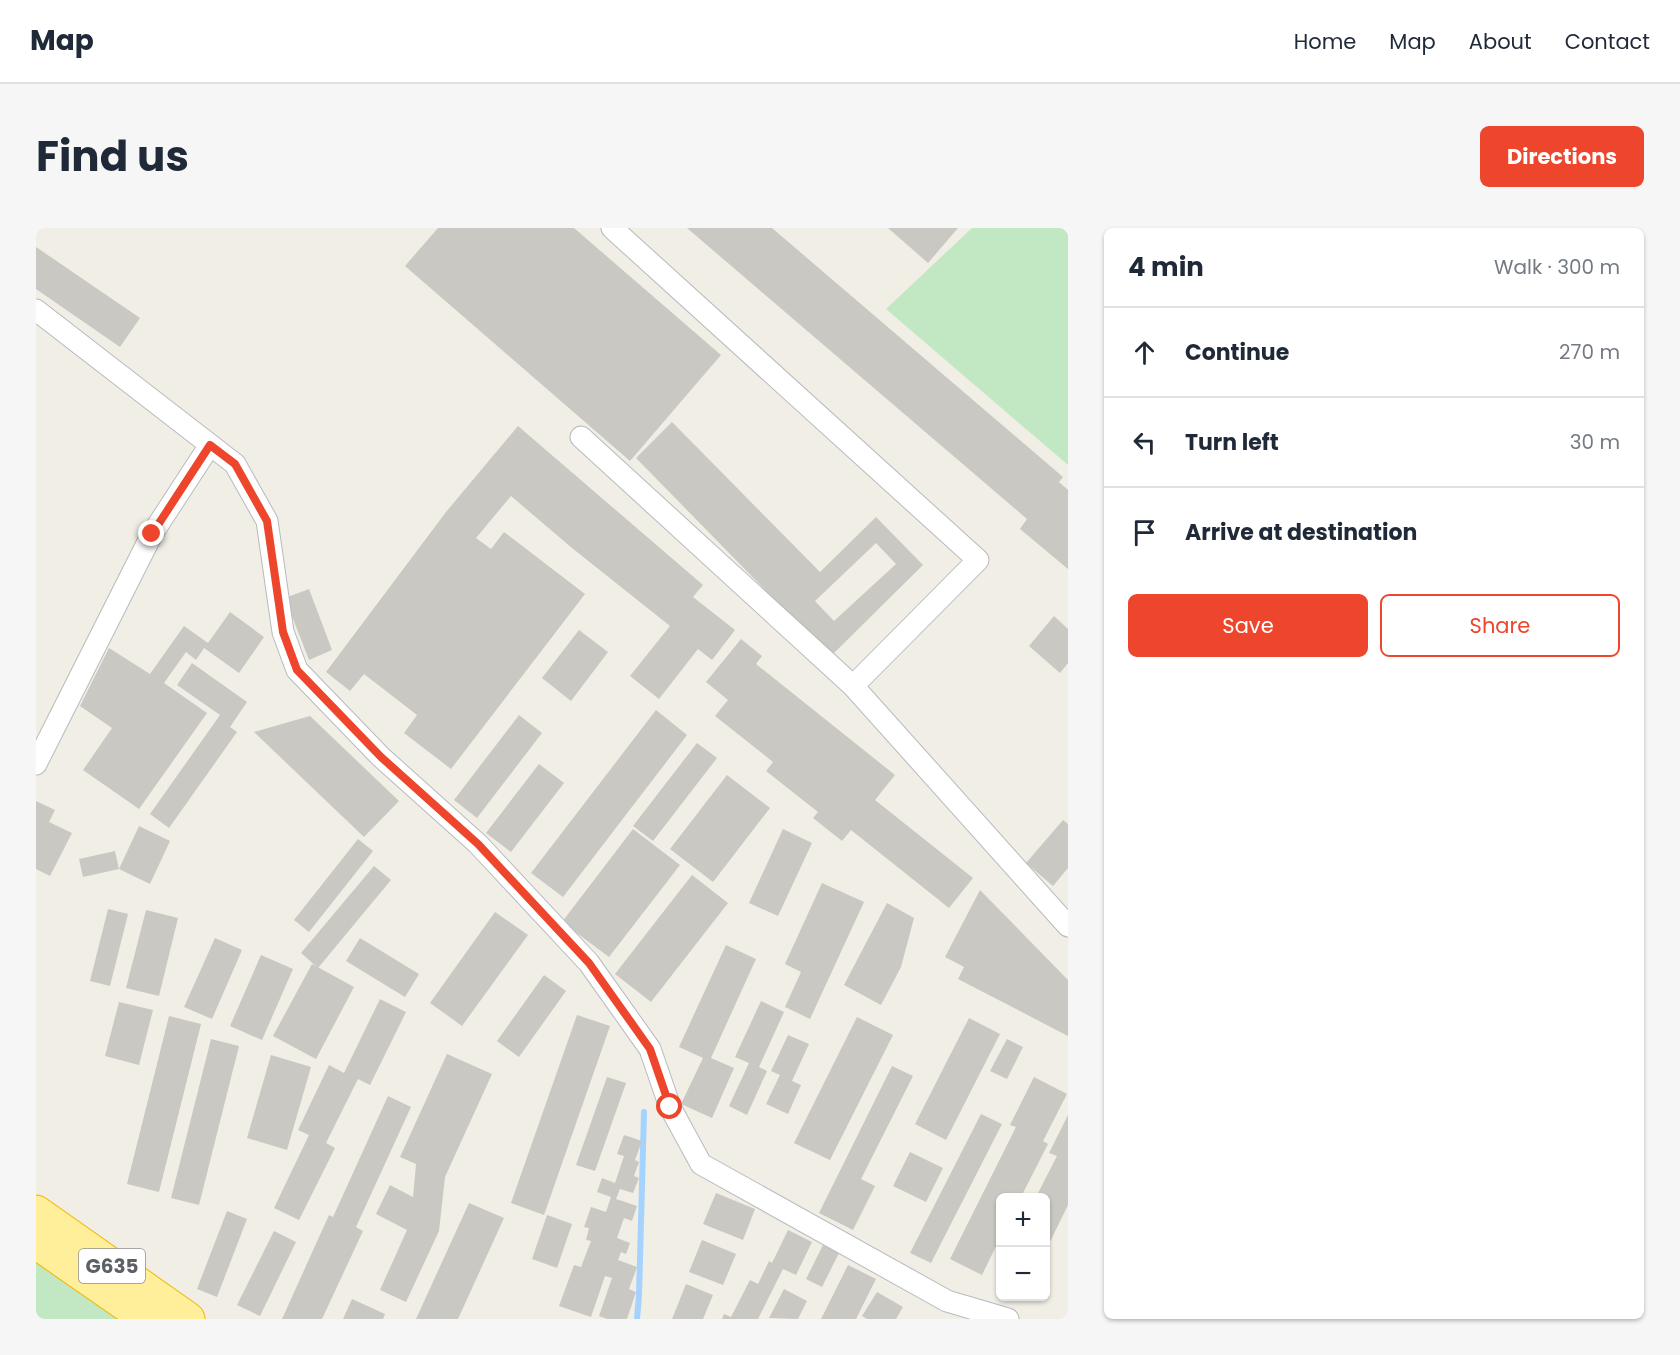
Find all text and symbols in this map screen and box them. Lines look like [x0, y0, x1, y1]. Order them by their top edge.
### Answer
text: Map [30, 21, 94, 60]
text: Home [1294, 27, 1356, 56]
text: Map [1389, 27, 1436, 56]
text: About [1469, 27, 1532, 56]
text: Contact [1565, 27, 1650, 56]
button: Directions [1480, 126, 1644, 187]
text: Find us [36, 127, 189, 186]
text: 4 min [1128, 249, 1204, 285]
text: Walk · 300 m [1494, 253, 1620, 281]
icon: ahead [1128, 336, 1161, 369]
text: Continue [1185, 337, 1289, 368]
text: 270 m [1559, 338, 1620, 366]
icon: left [1128, 426, 1161, 459]
text: Turn left [1185, 427, 1279, 458]
text: 30 m [1570, 428, 1620, 456]
icon: arrive [1128, 516, 1161, 549]
text: Arrive at destination [1185, 517, 1417, 548]
route end [138, 520, 164, 546]
button: Save [1128, 594, 1368, 657]
button: Share [1380, 594, 1620, 657]
route start [656, 1093, 682, 1119]
map controls [996, 1193, 1050, 1301]
button: + [996, 1193, 1050, 1247]
button: − [996, 1247, 1050, 1301]
road number: G635 [79, 1249, 145, 1283]

